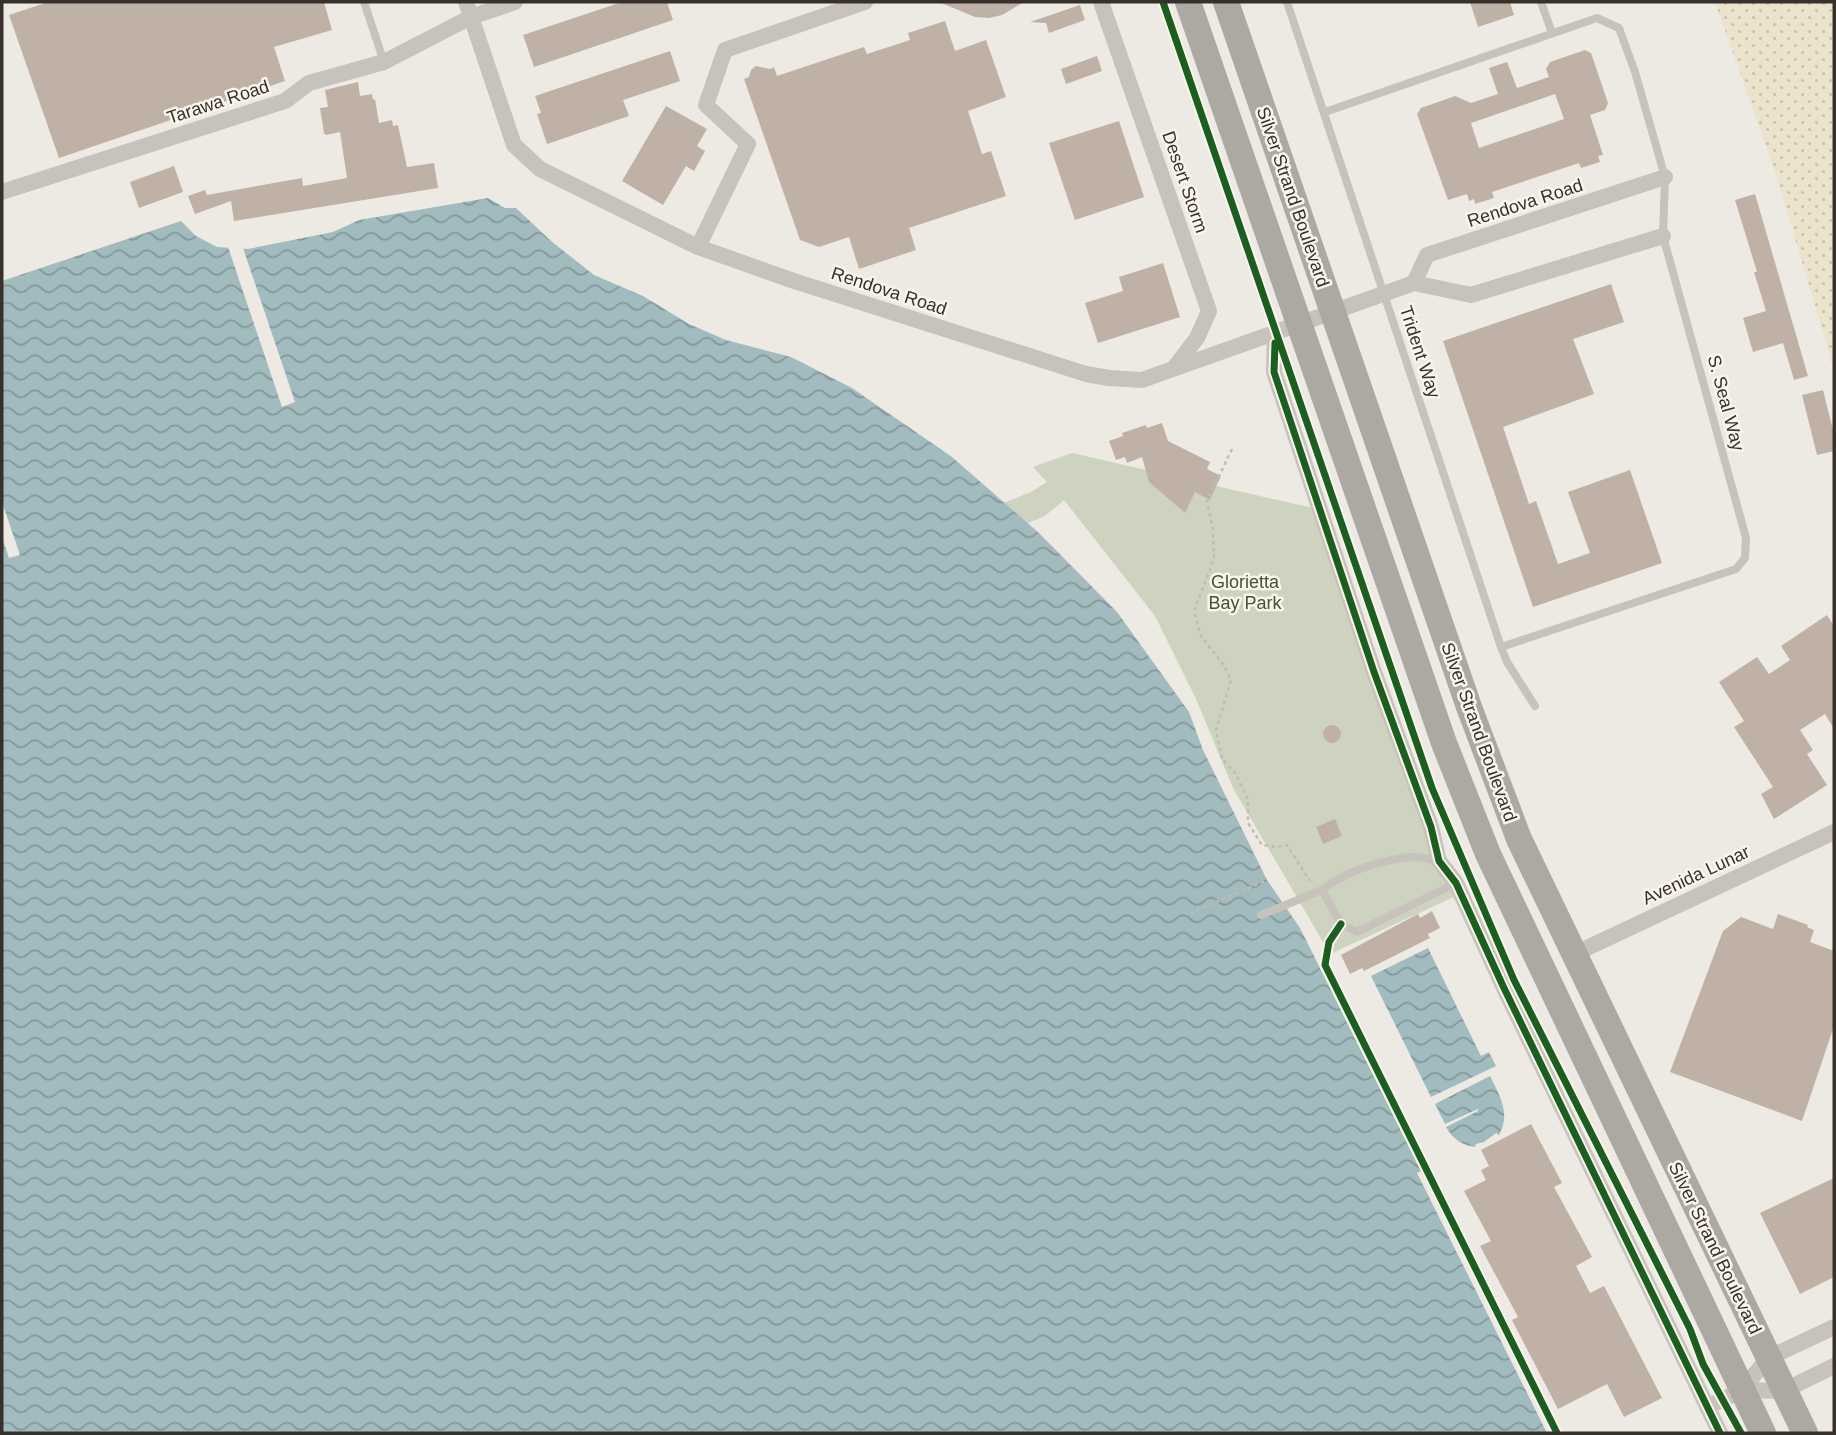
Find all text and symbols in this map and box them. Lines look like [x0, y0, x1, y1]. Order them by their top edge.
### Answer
street label: Tarawa Road [164, 76, 272, 128]
street label: Silver Strand Boulevard [1253, 104, 1333, 290]
street label: Desert Storm [1158, 129, 1212, 235]
street label: Rendova Road [1465, 175, 1585, 231]
street label: Rendova Road [829, 263, 949, 319]
street label: Trident Way [1396, 303, 1444, 401]
street label: S. Seal Way [1704, 353, 1748, 453]
park label: Glorietta Bay Park [1208, 572, 1283, 613]
street label: Silver Strand Boulevard [1437, 640, 1521, 824]
street label: Avenida Lunar [1639, 841, 1753, 909]
street label: Silver Strand Boulevard [1665, 1159, 1765, 1337]

